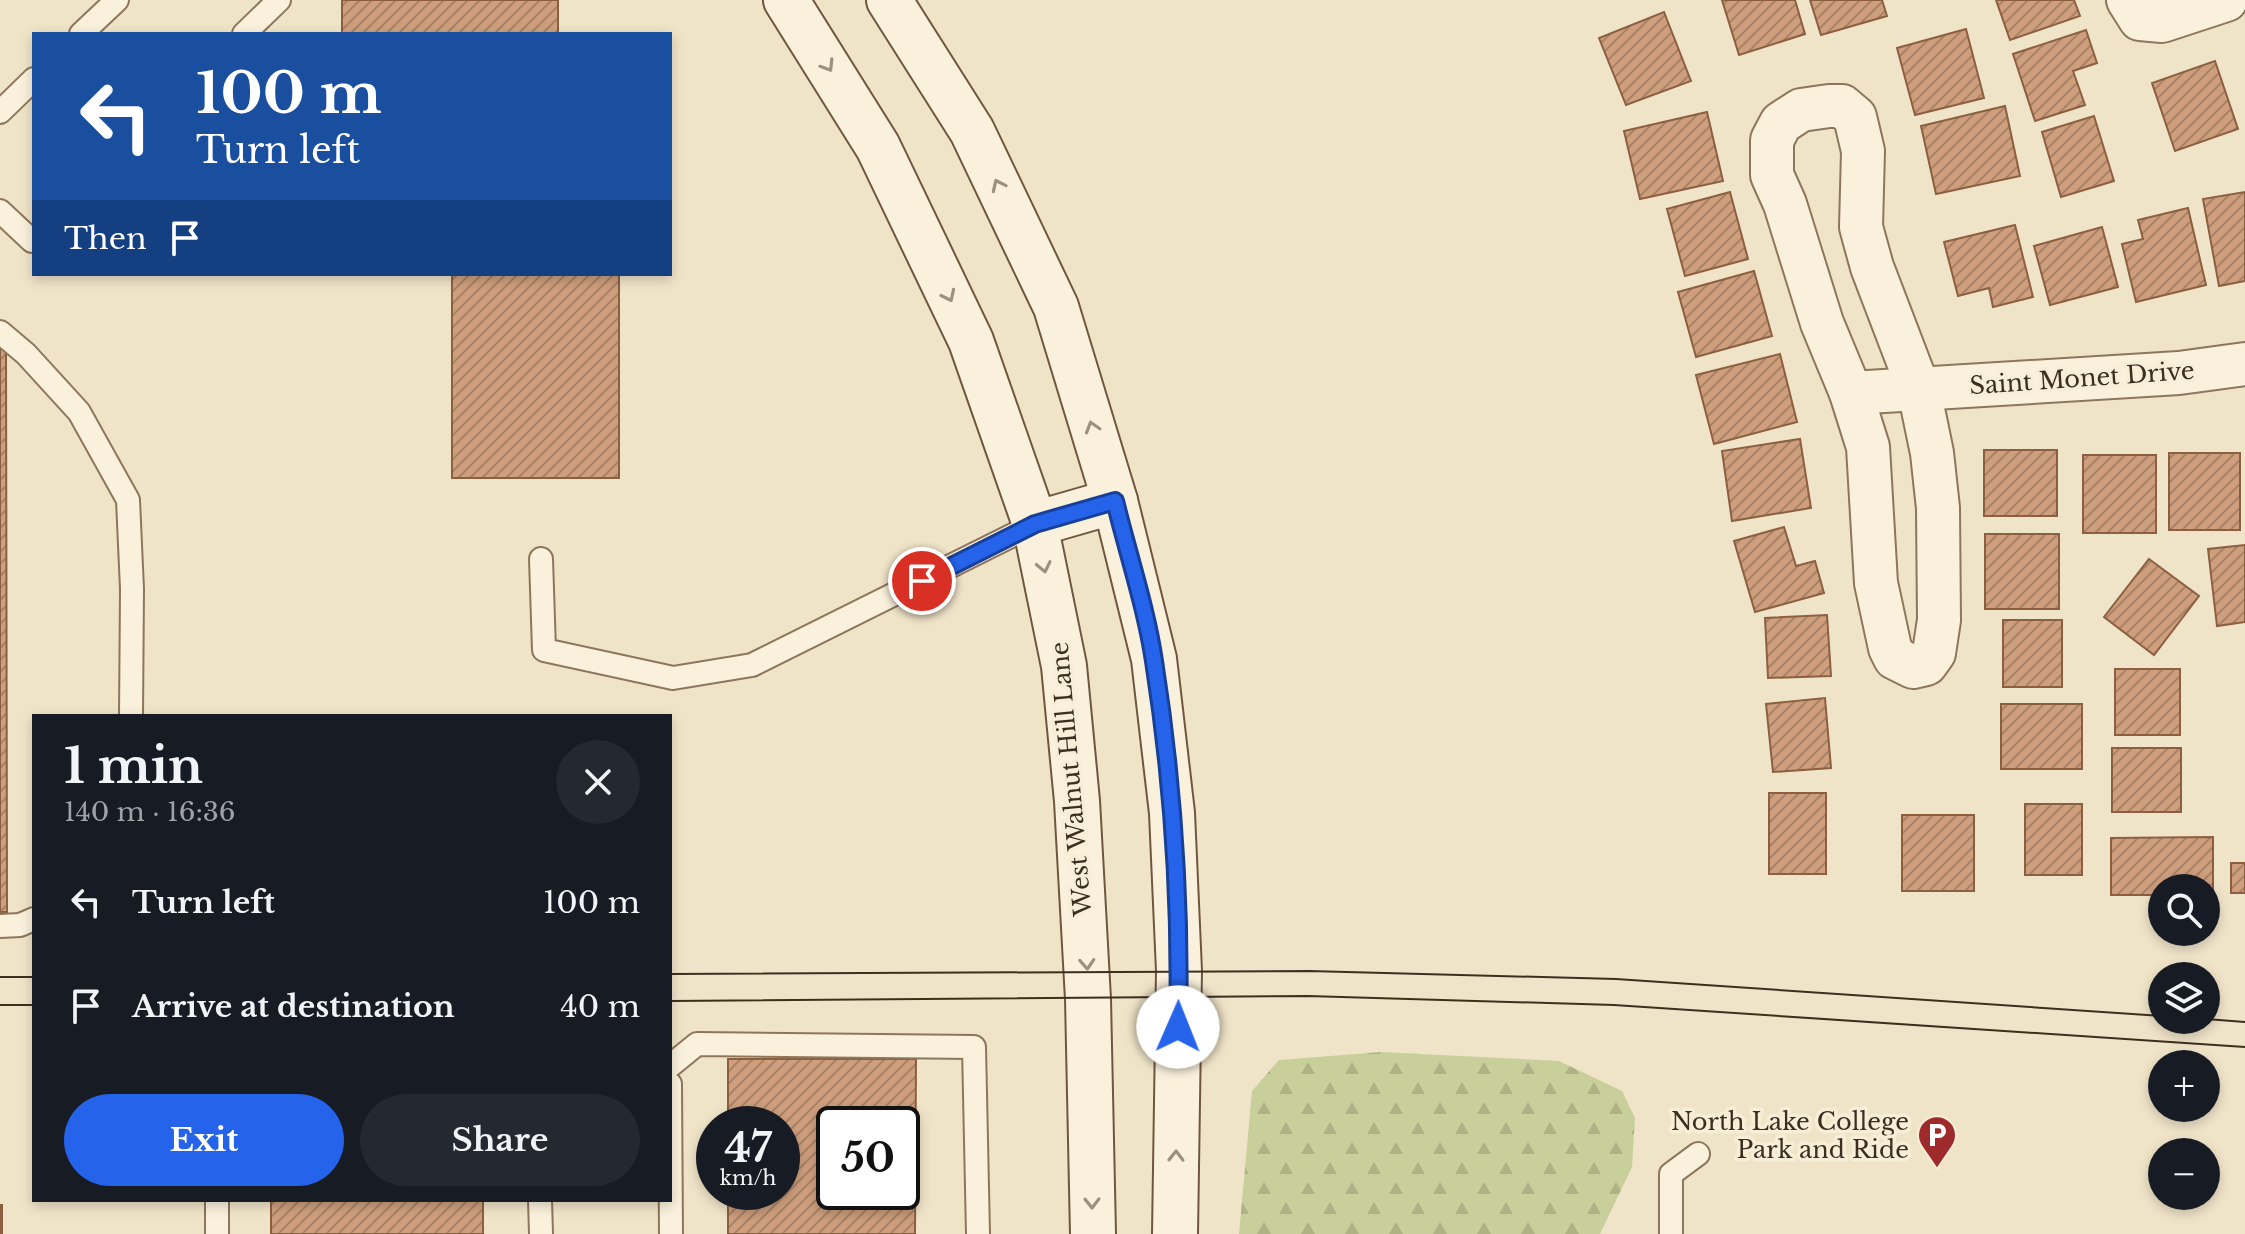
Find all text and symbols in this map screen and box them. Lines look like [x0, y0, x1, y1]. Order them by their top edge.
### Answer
one-way arrow [818, 57, 833, 72]
text: 100 m [196, 59, 382, 128]
icon: left [64, 64, 168, 168]
text: Turn left [196, 128, 360, 173]
one-way arrow [992, 179, 1008, 193]
icon: arrive [163, 216, 207, 260]
text: Then [64, 220, 147, 257]
one-way arrow [939, 287, 955, 302]
street label: Saint Monet Drive [1969, 356, 2195, 400]
one-way arrow [1086, 420, 1102, 434]
pin [888, 547, 956, 615]
icon: arrive [900, 559, 944, 603]
one-way arrow [1034, 560, 1051, 574]
street label: West Walnut Hill Lane [1045, 640, 1098, 919]
text: 1 min [64, 736, 203, 796]
button: close [556, 740, 640, 824]
text: 140 m · 16:36 [64, 796, 236, 828]
map controls [2148, 874, 2220, 1210]
button: search [2148, 874, 2220, 946]
icon: left [64, 880, 108, 924]
text: Turn left [132, 884, 275, 921]
text: 100 m [543, 884, 640, 921]
one-way arrow [1078, 958, 1095, 971]
button: layers [2148, 962, 2220, 1034]
icon: arrive [64, 984, 108, 1028]
position arrow [1136, 985, 1220, 1069]
text: Arrive at destination [132, 988, 455, 1025]
text: 40 m [560, 988, 640, 1025]
button: + [2148, 1050, 2220, 1122]
button: Exit [64, 1094, 344, 1186]
button: Share [360, 1094, 640, 1186]
speed limit sign: 50 [816, 1106, 920, 1210]
place label: North Lake College Park and Ride [1671, 1107, 1909, 1164]
parking icon: North Lake College Park and Ride [1916, 1114, 1958, 1169]
text: 47 [724, 1123, 772, 1173]
button: − [2148, 1138, 2220, 1210]
one-way arrow [1168, 1149, 1185, 1162]
text: km/h [720, 1166, 776, 1190]
one-way arrow [1084, 1197, 1101, 1210]

